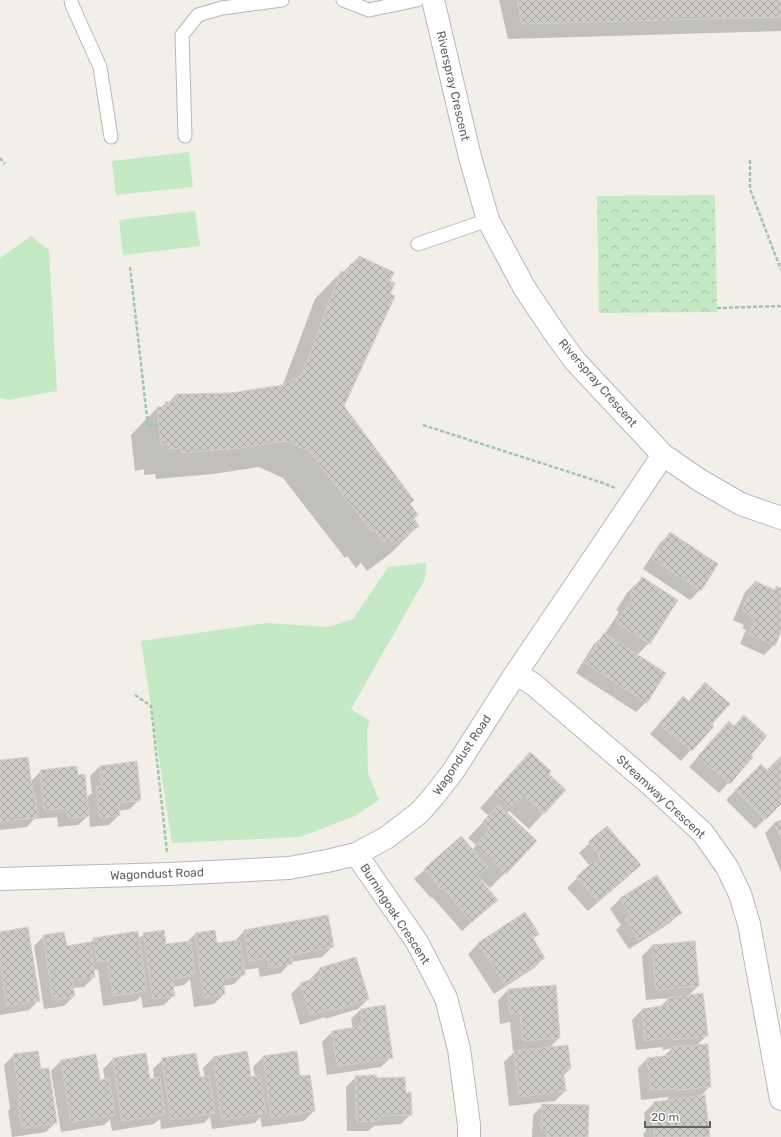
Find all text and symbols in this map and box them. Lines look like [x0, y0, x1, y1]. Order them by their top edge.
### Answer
street label: Riverspray Crescent [434, 30, 473, 143]
street label: Riverspray Crescent [556, 336, 640, 430]
street label: Wagondust Road [430, 712, 494, 798]
street label: Streamway Crescent [614, 752, 708, 842]
street label: Burningoak Crescent [357, 861, 433, 967]
street label: Wagondust Road [110, 865, 204, 883]
scale bar [645, 1103, 710, 1129]
text: 20 m [651, 1110, 679, 1124]

